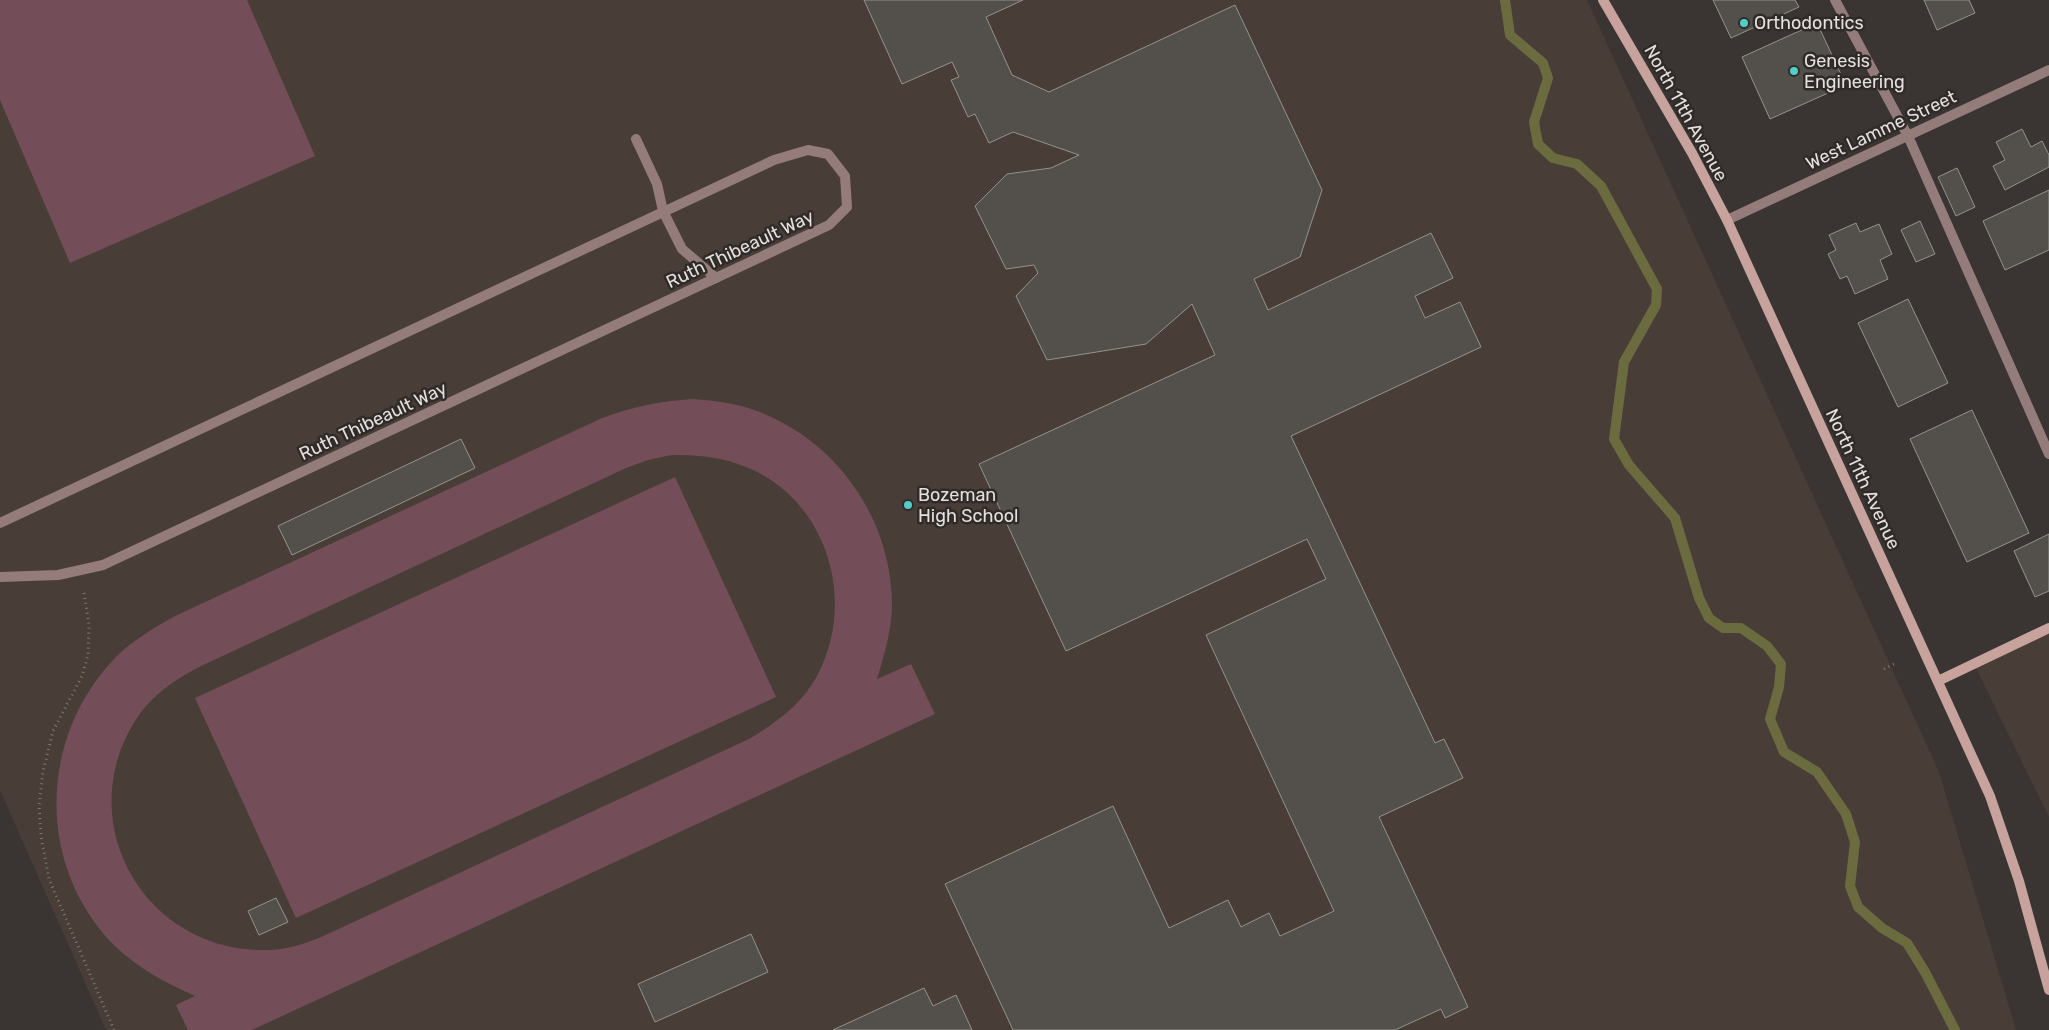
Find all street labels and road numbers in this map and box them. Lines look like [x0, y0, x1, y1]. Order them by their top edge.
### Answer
street label: North 11th Avenue [1639, 41, 1733, 185]
street label: West Lamme Street [1802, 86, 1960, 174]
street label: Ruth Thibeault Way [663, 205, 818, 293]
street label: Ruth Thibeault Way [296, 377, 451, 465]
street label: North 11th Avenue [1821, 405, 1905, 553]

